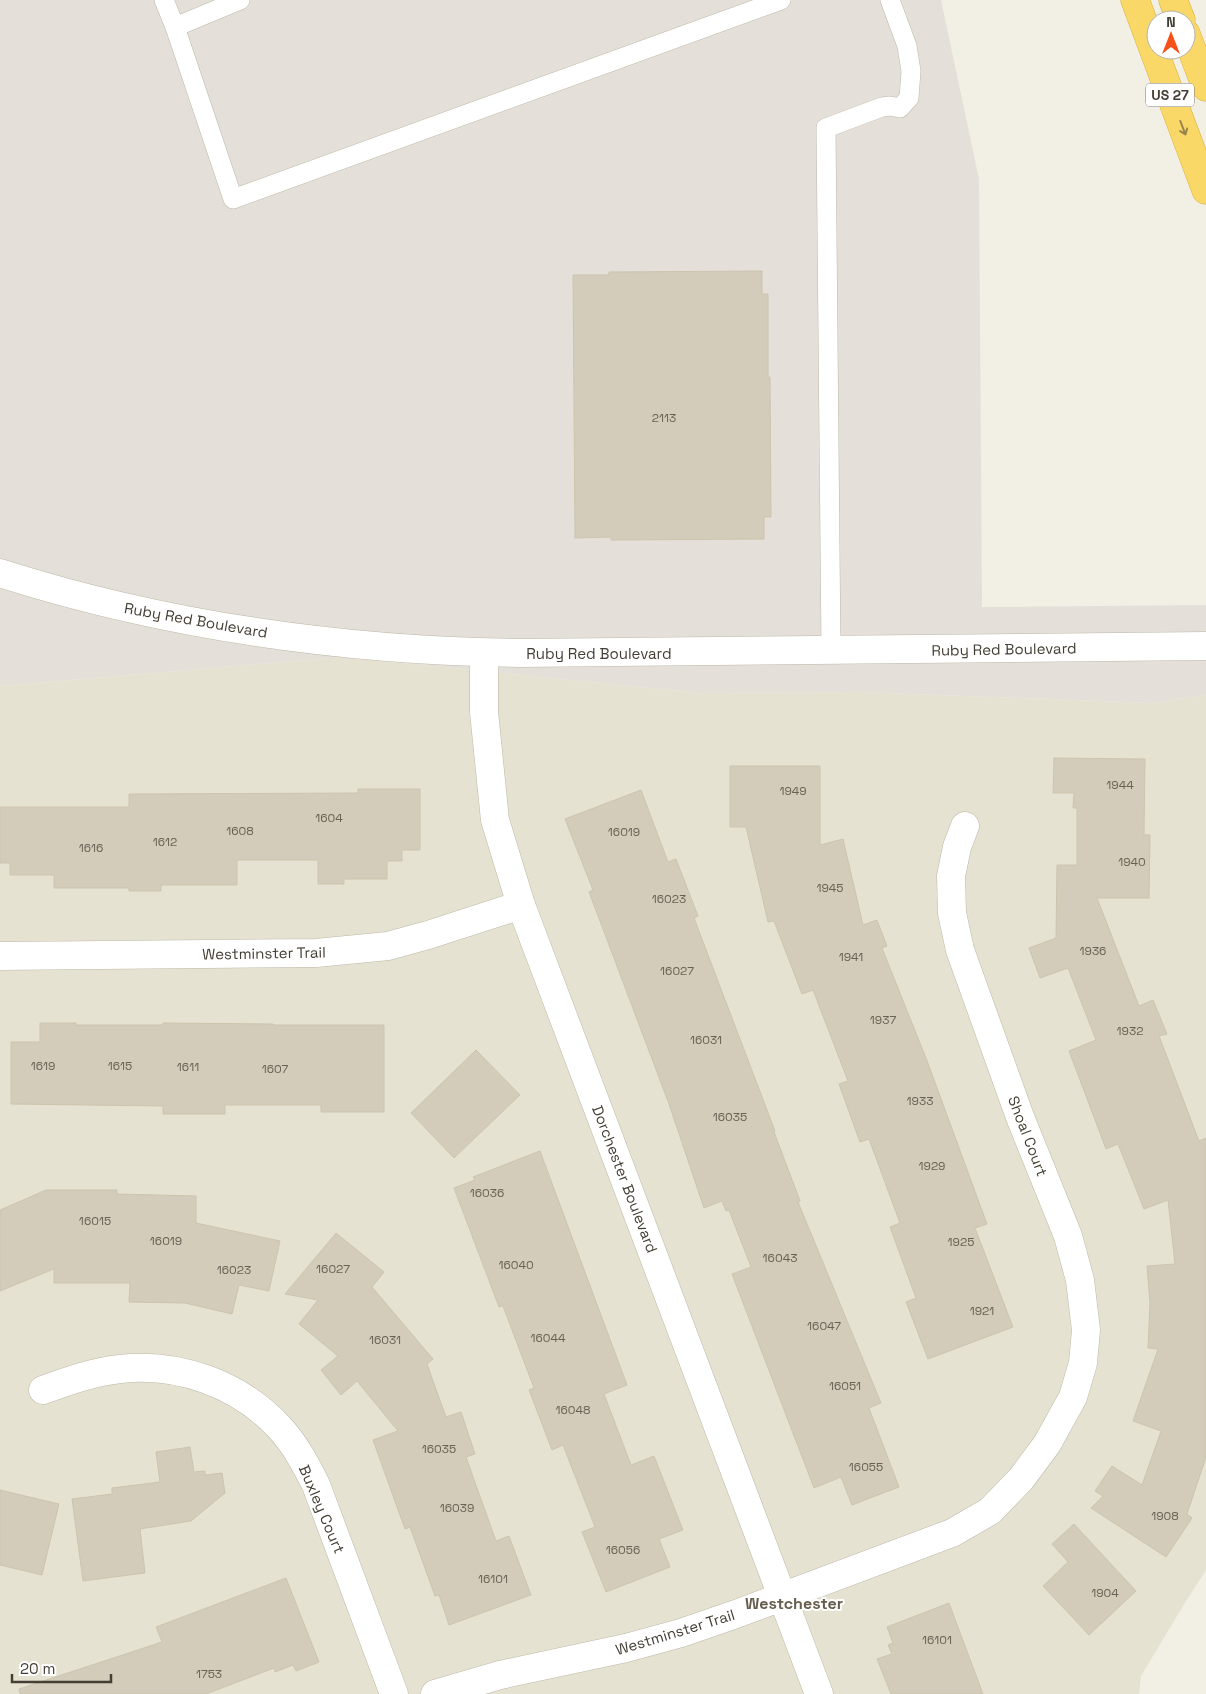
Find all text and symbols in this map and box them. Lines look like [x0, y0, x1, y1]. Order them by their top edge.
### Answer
north arrow [1146, 10, 1196, 60]
text: N [1166, 13, 1176, 31]
road number: US 27 [1146, 84, 1194, 106]
one-way arrow [1179, 119, 1188, 135]
house number: 2113 [652, 410, 676, 426]
street label: Ruby Red Boulevard [123, 598, 269, 642]
street label: Ruby Red Boulevard [931, 638, 1077, 660]
street label: Ruby Red Boulevard [526, 644, 672, 663]
house number: 1944 [1106, 777, 1134, 793]
house number: 1949 [779, 783, 807, 799]
house number: 1604 [315, 810, 343, 826]
house number: 1608 [226, 823, 254, 839]
house number: 16019 [608, 824, 640, 840]
house number: 1612 [153, 834, 177, 850]
house number: 1616 [79, 840, 103, 856]
house number: 1940 [1118, 854, 1146, 870]
house number: 1945 [816, 880, 844, 896]
house number: 16023 [652, 891, 686, 907]
street label: Westminster Trail [202, 942, 326, 964]
house number: 1936 [1080, 943, 1106, 959]
house number: 1941 [839, 949, 863, 965]
house number: 16027 [660, 963, 694, 979]
house number: 1937 [870, 1012, 896, 1028]
house number: 1932 [1117, 1023, 1143, 1039]
house number: 16031 [690, 1032, 722, 1048]
house number: 1619 [31, 1058, 55, 1074]
house number: 1615 [108, 1058, 132, 1074]
house number: 1611 [177, 1059, 199, 1075]
house number: 1607 [262, 1061, 289, 1077]
house number: 1933 [907, 1093, 933, 1109]
street label: Shoal Court [1004, 1093, 1052, 1179]
street label: Dorchester Boulevard [588, 1103, 662, 1255]
house number: 16035 [713, 1109, 747, 1125]
house number: 1929 [919, 1158, 945, 1174]
house number: 16036 [470, 1185, 504, 1201]
house number: 16015 [79, 1213, 111, 1229]
house number: 16019 [150, 1233, 182, 1249]
house number: 1925 [948, 1234, 974, 1250]
house number: 16043 [763, 1250, 797, 1266]
house number: 16040 [498, 1257, 534, 1273]
house number: 16027 [316, 1261, 350, 1277]
house number: 16023 [217, 1262, 251, 1278]
house number: 1921 [970, 1303, 994, 1319]
house number: 16047 [807, 1318, 841, 1334]
house number: 16044 [530, 1330, 566, 1346]
house number: 16031 [369, 1332, 401, 1348]
house number: 16051 [829, 1378, 861, 1394]
house number: 16048 [555, 1402, 591, 1418]
house number: 16035 [422, 1441, 456, 1457]
house number: 16055 [849, 1459, 883, 1475]
street label: Buxley Court [295, 1462, 349, 1556]
house number: 16039 [440, 1500, 474, 1516]
house number: 1908 [1151, 1508, 1179, 1524]
house number: 16056 [606, 1542, 640, 1558]
house number: 16101 [478, 1571, 508, 1587]
house number: 1904 [1091, 1585, 1119, 1601]
district label: Westchester [745, 1593, 843, 1614]
street label: Westminster Trail [613, 1605, 737, 1659]
house number: 16101 [922, 1632, 952, 1648]
scale bar [12, 1652, 111, 1684]
text: 20 m [20, 1659, 55, 1678]
house number: 1753 [196, 1666, 222, 1682]

